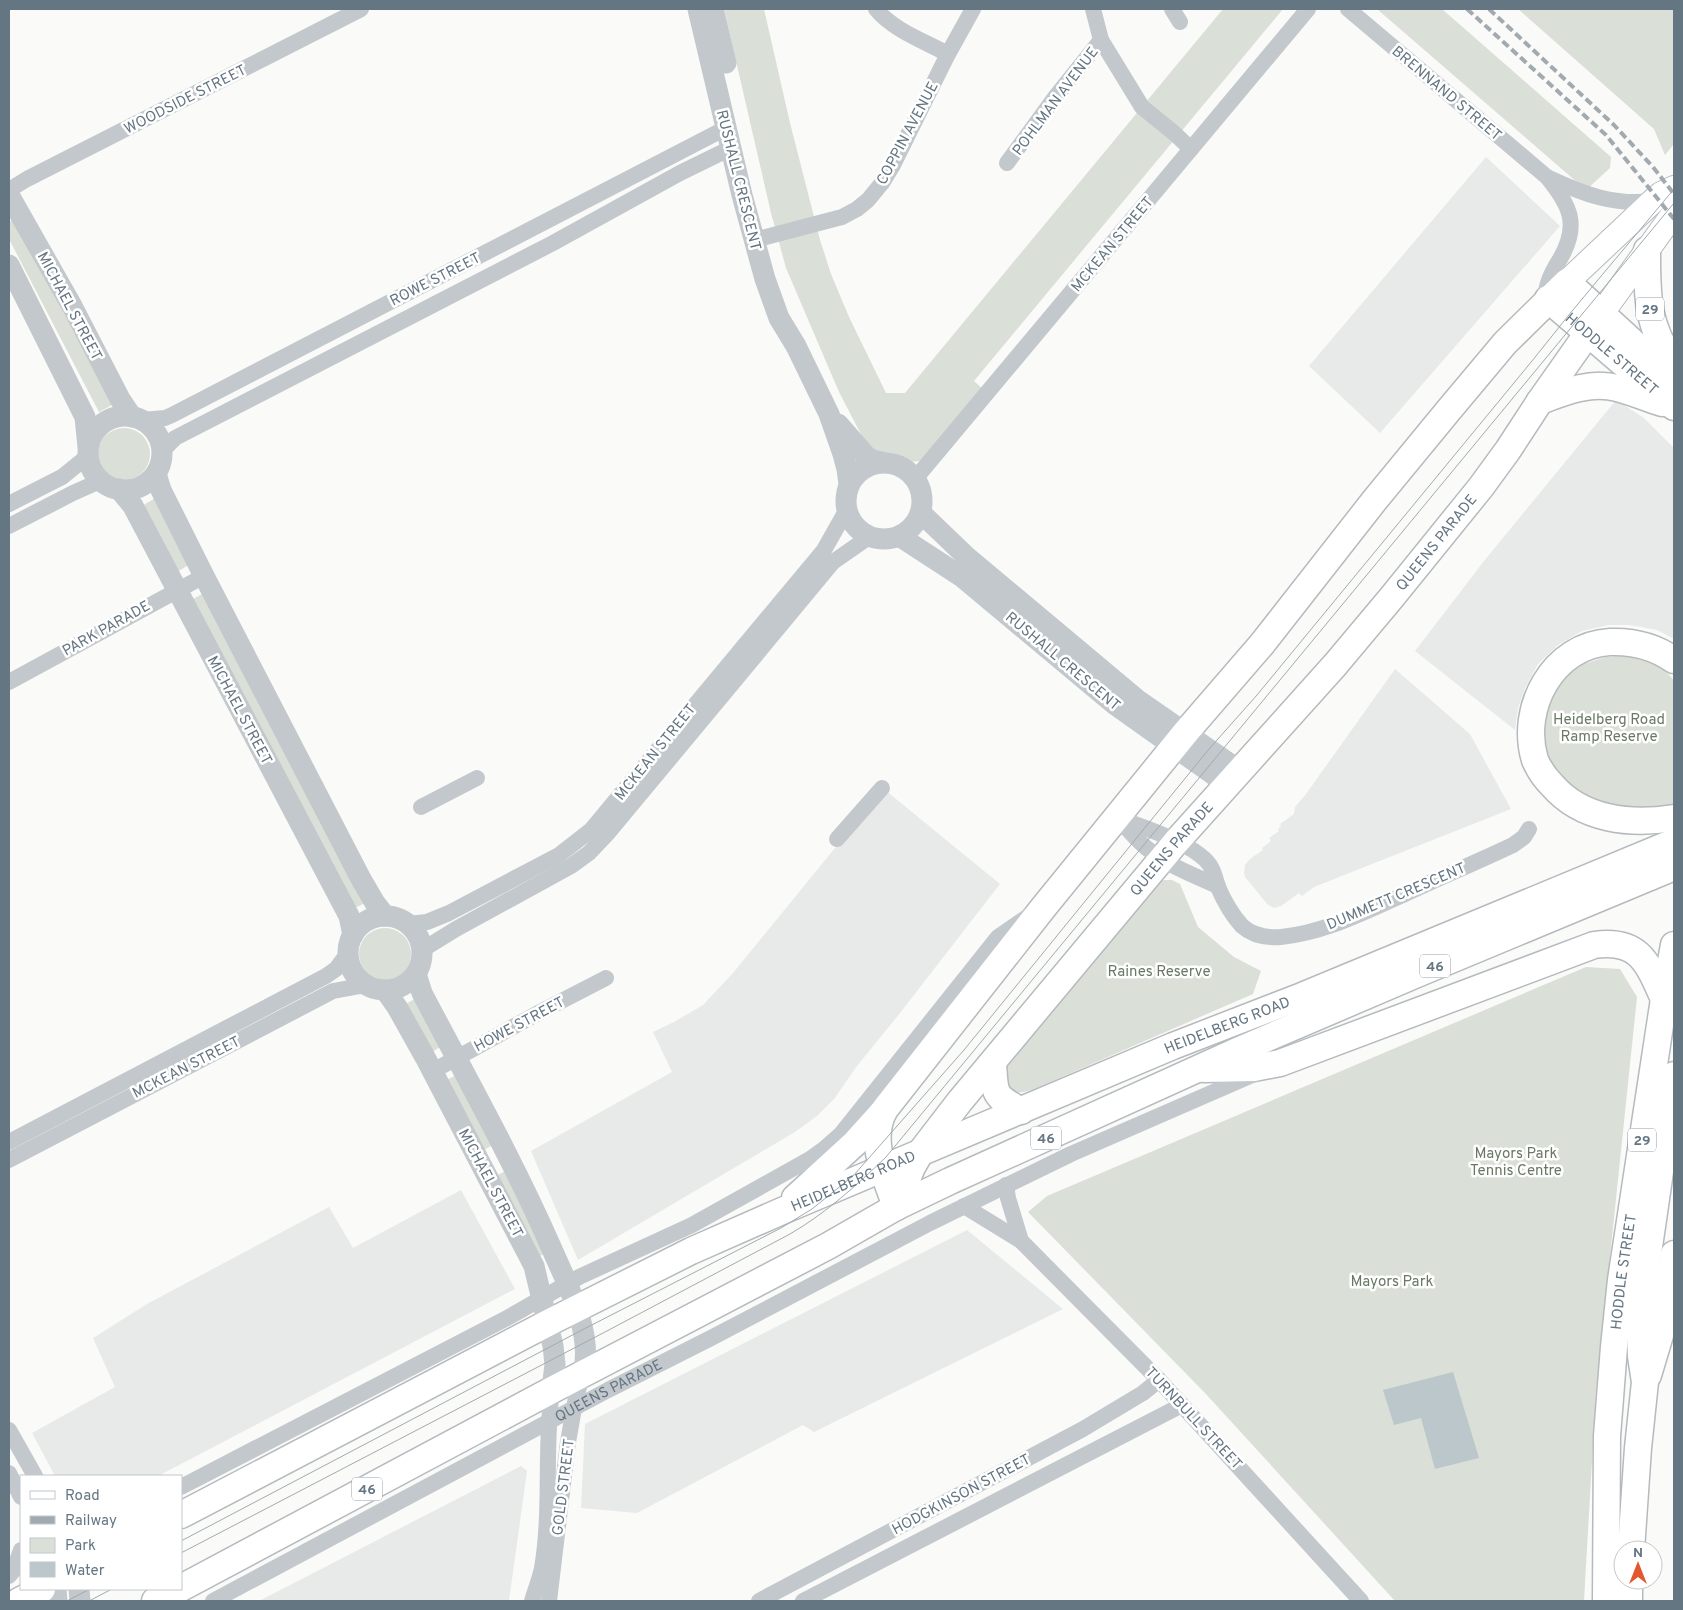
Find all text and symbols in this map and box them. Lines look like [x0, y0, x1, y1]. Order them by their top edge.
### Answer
street label: BRENNAND STREET [1387, 43, 1505, 146]
street label: POHLMAN AVENUE [1009, 44, 1103, 160]
street label: WOODSIDE STREET [121, 61, 250, 139]
street label: COPPIN AVENUE [873, 79, 943, 189]
street label: RUSHALL CRESCENT [711, 108, 764, 253]
street label: MCKEAN STREET [1068, 193, 1159, 296]
street label: MICHAEL STREET [32, 249, 105, 364]
street label: ROWE STREET [387, 249, 484, 311]
road number: 29 [1636, 298, 1664, 320]
street label: HODDLE STREET [1560, 310, 1661, 400]
street label: QUEENS PARADE [1393, 491, 1482, 595]
street label: PARK PARADE [59, 597, 154, 661]
street label: RUSHALL CRESCENT [1001, 608, 1123, 716]
street label: MICHAEL STREET [202, 653, 275, 768]
street label: MCKEAN STREET [611, 701, 701, 805]
park label: Heidelberg Road Ramp Reserve [1553, 711, 1665, 747]
street label: QUEENS PARADE [1127, 798, 1218, 901]
street label: DUMMETT CRESCENT [1324, 859, 1469, 935]
road number: 46 [1420, 954, 1450, 978]
park label: Raines Reserve [1108, 963, 1210, 982]
street label: HOWE STREET [471, 993, 568, 1057]
street label: HEIDELBERG ROAD [1162, 993, 1293, 1060]
street label: MCKEAN STREET [130, 1033, 244, 1104]
street label: MICHAEL STREET [453, 1126, 526, 1241]
road number: 46 [1031, 1126, 1061, 1150]
road number: 29 [1628, 1128, 1656, 1152]
park label: Mayors Park Tennis Centre [1470, 1145, 1562, 1181]
street label: HEIDELBERG ROAD [789, 1148, 919, 1217]
street label: HODDLE STREET [1608, 1213, 1642, 1331]
park label: Mayors Park [1351, 1273, 1433, 1292]
street label: QUEENS PARADE [552, 1356, 666, 1428]
street label: TURNBULL STREET [1140, 1364, 1245, 1474]
street label: GOLD STREET [549, 1438, 580, 1537]
street label: HODGKINSON STREET [889, 1451, 1034, 1540]
legend [20, 1475, 182, 1590]
road number: 46 [352, 1478, 382, 1500]
text: Road [65, 1487, 100, 1506]
text: Railway [65, 1512, 117, 1531]
text: Park [65, 1537, 96, 1556]
north arrow [1613, 1540, 1663, 1590]
text: N [1633, 1545, 1643, 1562]
text: Water [65, 1562, 105, 1581]

